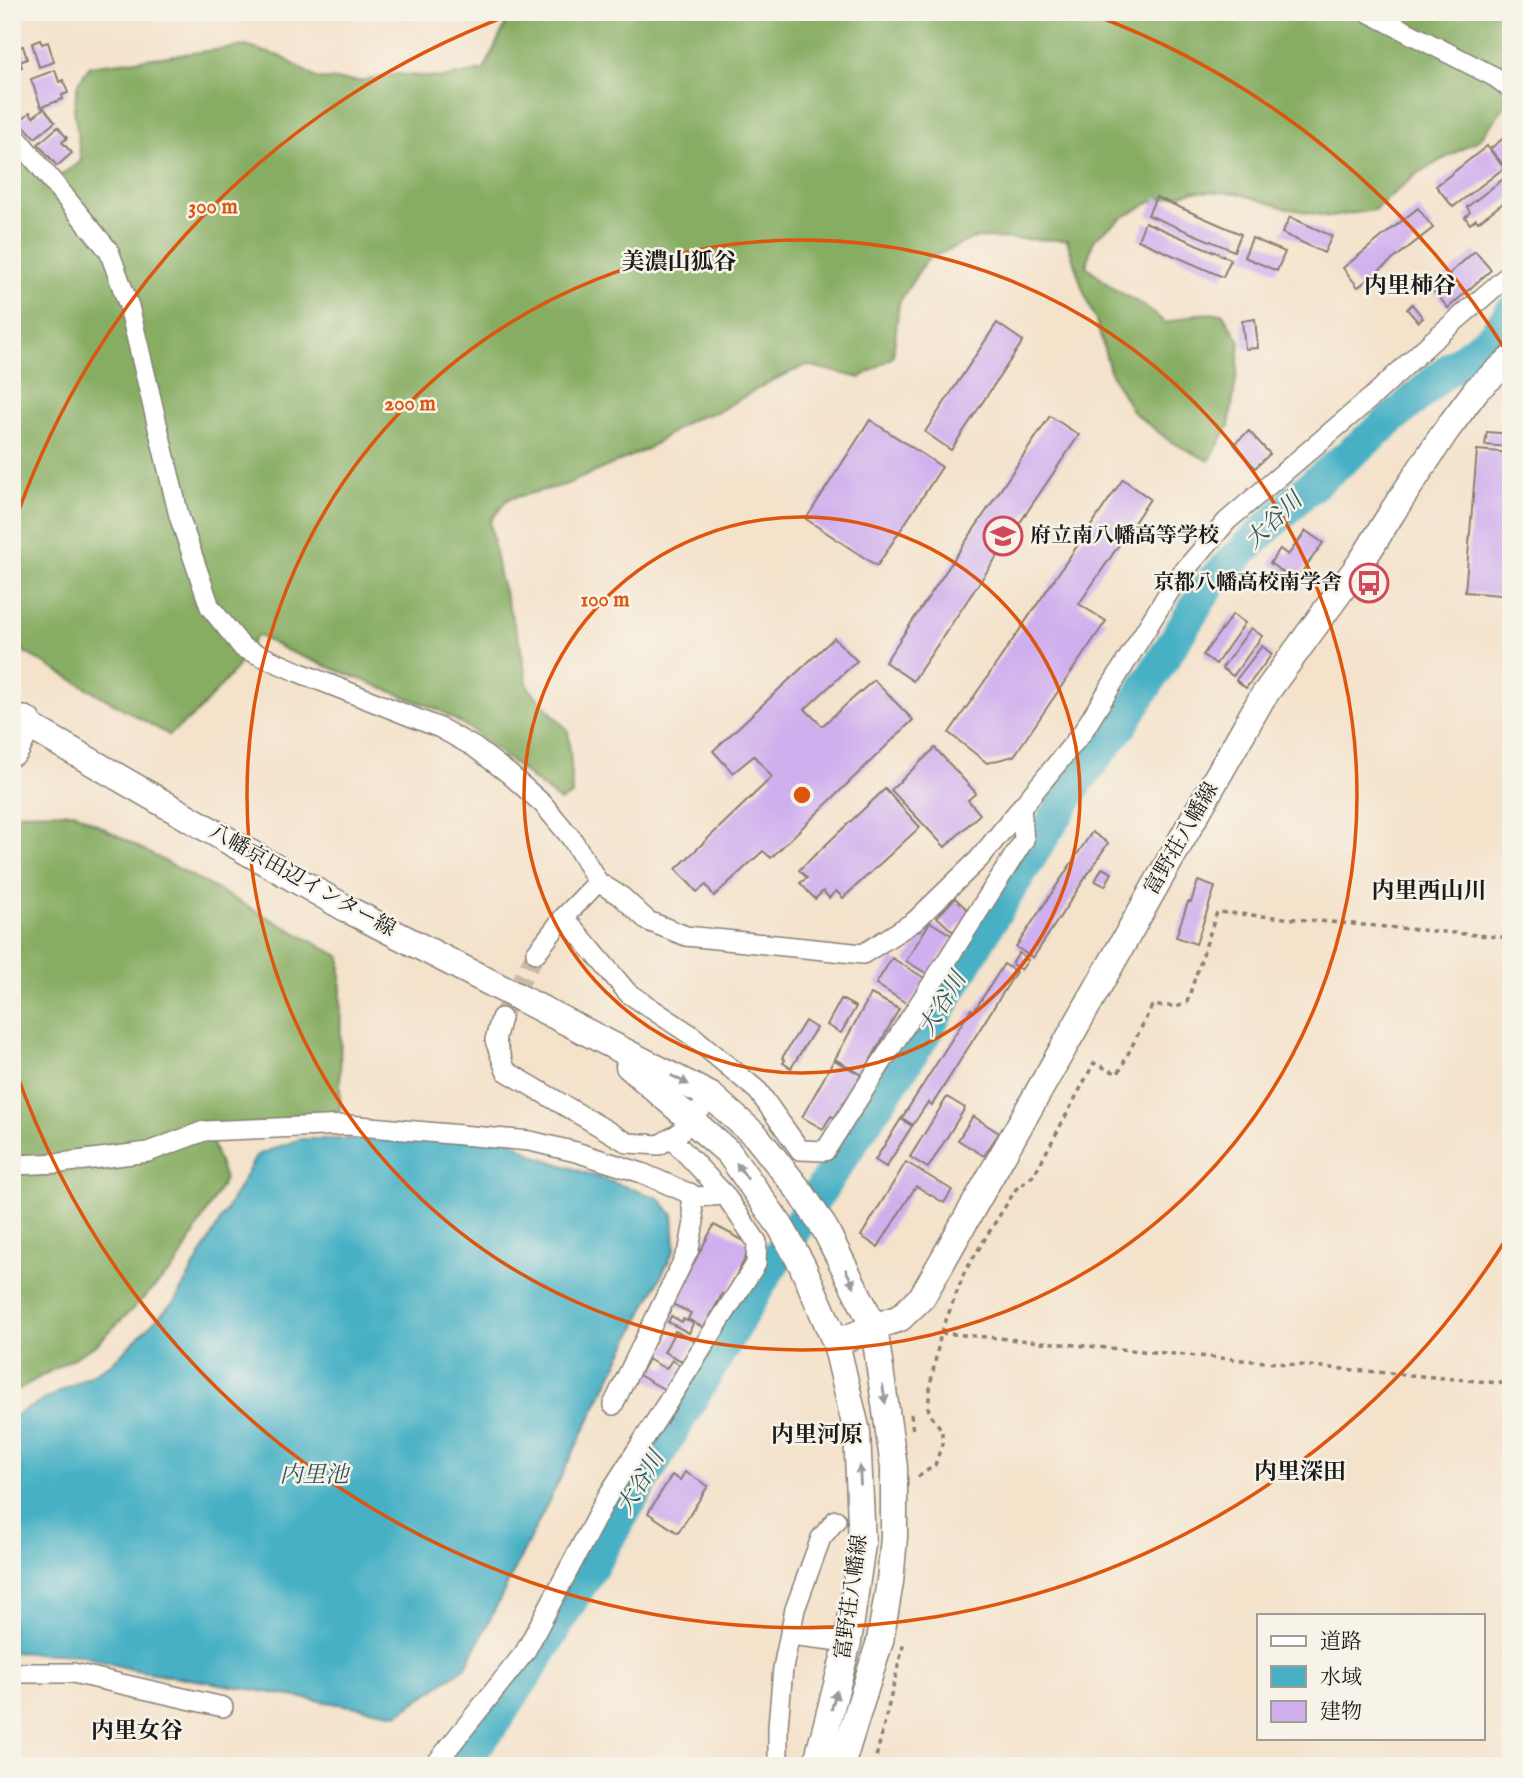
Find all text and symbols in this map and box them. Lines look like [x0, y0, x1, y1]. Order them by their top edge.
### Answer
text: 300 m [188, 194, 238, 221]
district label: 美濃山狐谷 [622, 248, 737, 277]
district label: 内里柿谷 [1364, 272, 1456, 301]
text: 200 m [384, 391, 436, 418]
water label: 大谷川 [1239, 485, 1311, 555]
school or university icon: 府立南八幡高等学校 [982, 515, 1024, 557]
place label: 府立南八幡高等学校 [1030, 523, 1219, 550]
bus stop icon: 京都八幡高校南学舎 [1348, 562, 1390, 604]
place label: 京都八幡高校南学舎 [1153, 570, 1342, 597]
text: 100 m [580, 587, 630, 614]
street label: 富野荘八幡線 [1139, 778, 1225, 900]
centre of rings [790, 783, 814, 807]
street label: 八幡京田辺インター線 [204, 818, 400, 944]
district label: 内里西山川 [1372, 877, 1487, 906]
water label: 大谷川 [913, 964, 975, 1041]
one-way arrow [670, 1075, 690, 1086]
one-way arrow [735, 1162, 749, 1180]
one-way arrow [845, 1268, 856, 1288]
one-way arrow [879, 1383, 890, 1405]
district label: 内里河原 [771, 1421, 863, 1450]
water label: 大谷川 [611, 1443, 673, 1520]
district label: 内里深田 [1254, 1458, 1346, 1487]
water label: 内里池 [280, 1461, 352, 1490]
one-way arrow [854, 1464, 865, 1486]
street label: 富野荘八幡線 [830, 1533, 874, 1661]
legend [1257, 1614, 1484, 1740]
text: 道路 [1320, 1629, 1362, 1656]
text: 水域 [1320, 1665, 1362, 1692]
one-way arrow [829, 1689, 840, 1711]
text: 建物 [1320, 1699, 1362, 1726]
district label: 内里女谷 [91, 1717, 183, 1746]

